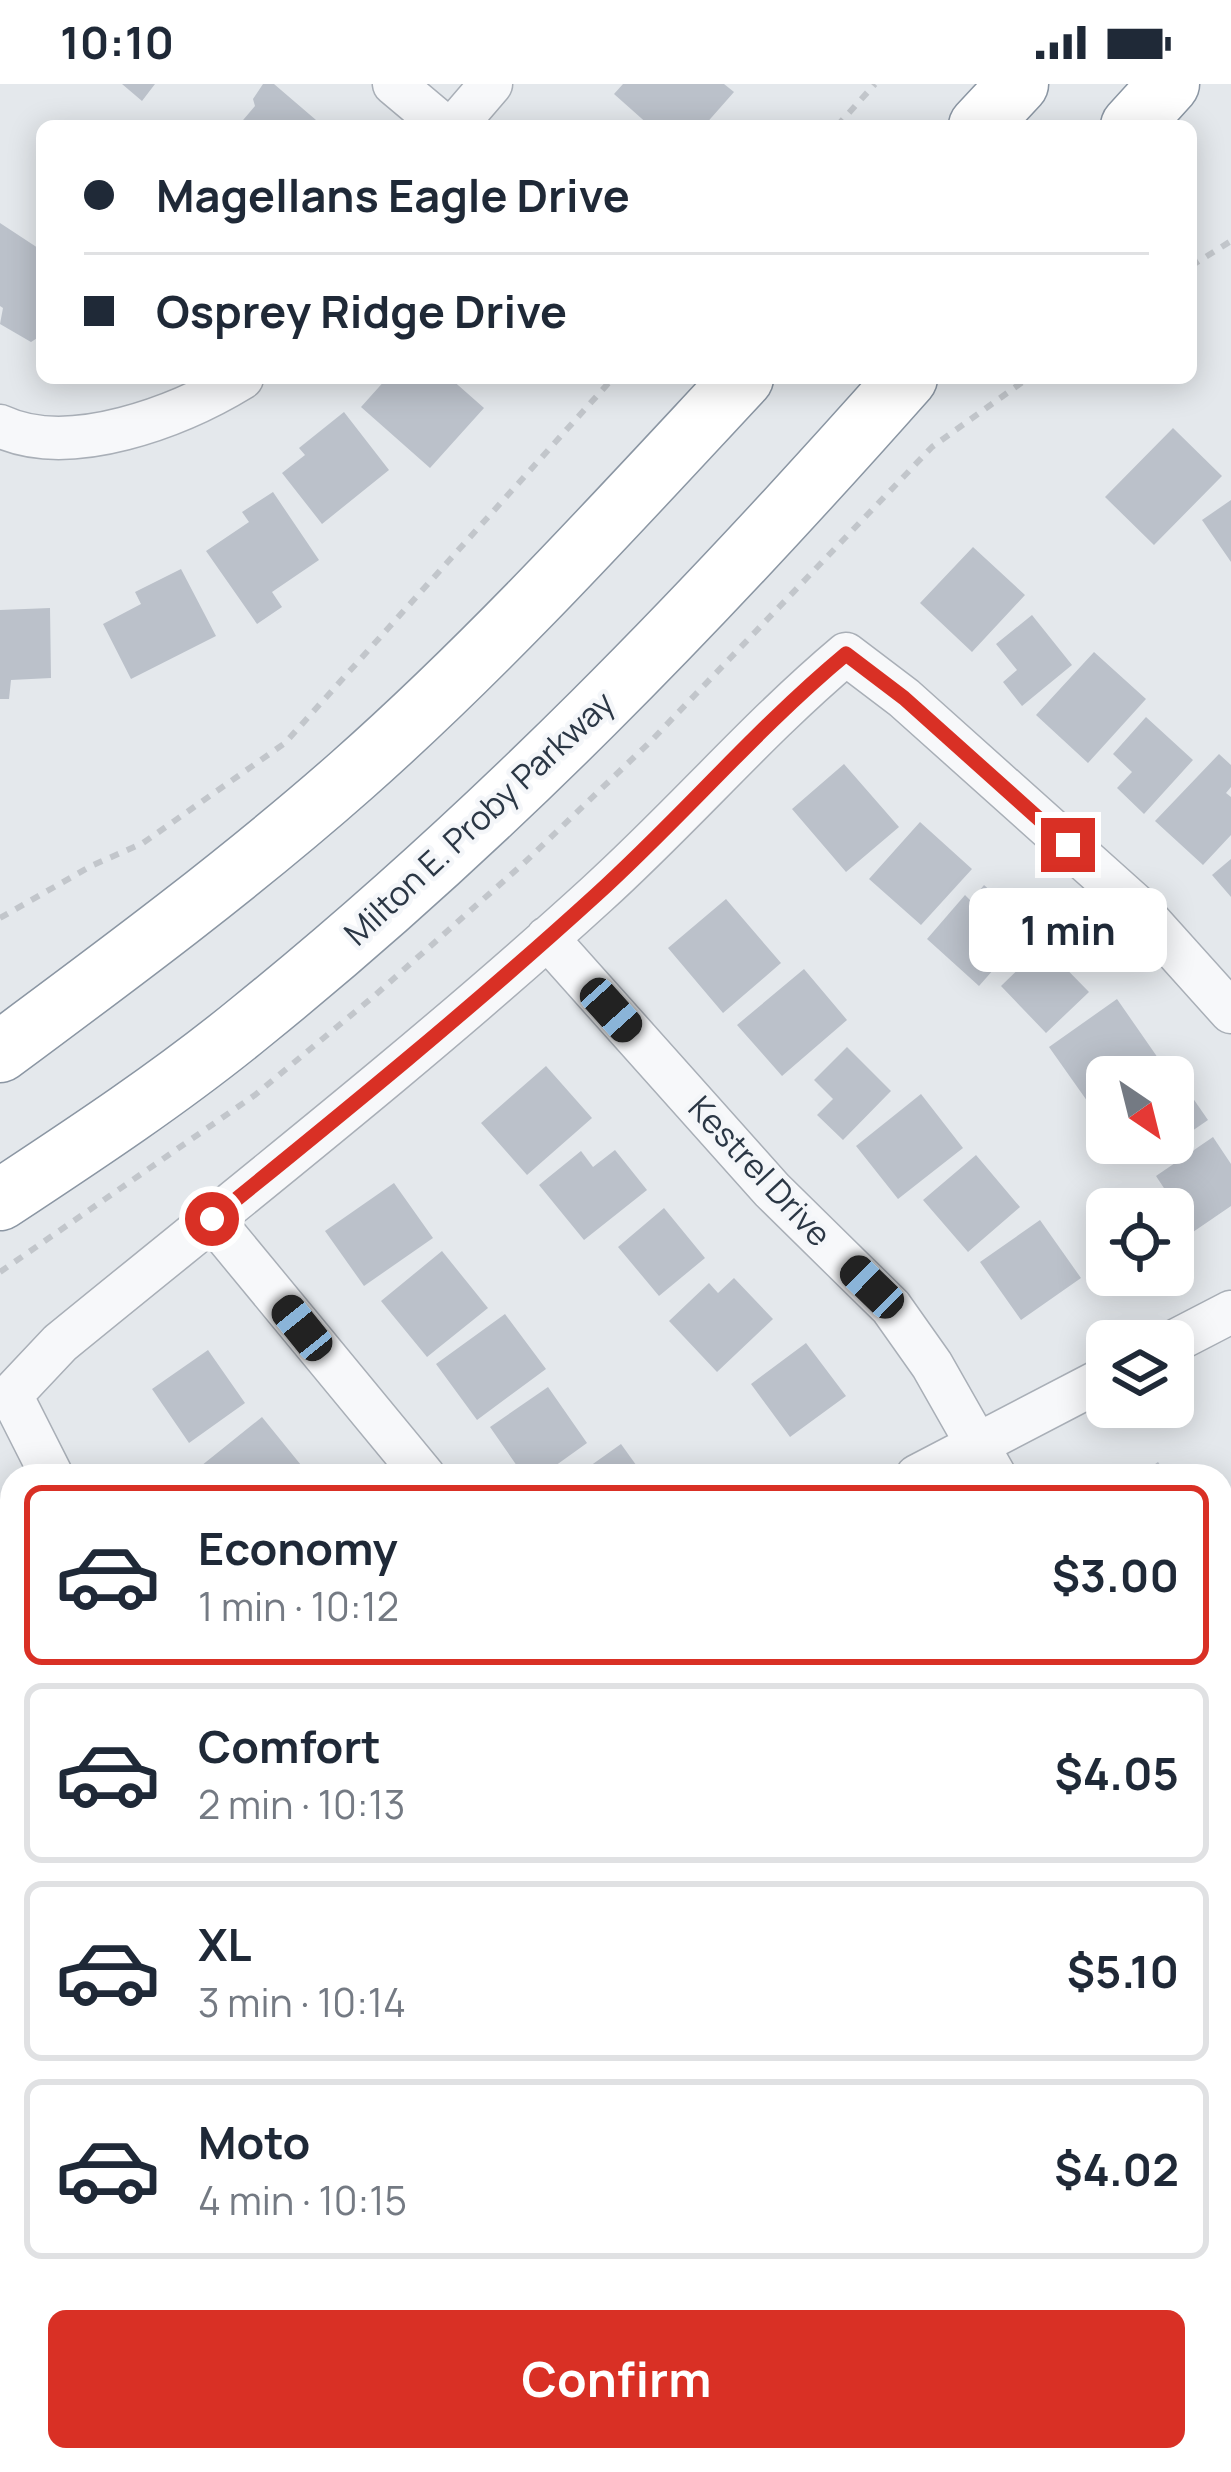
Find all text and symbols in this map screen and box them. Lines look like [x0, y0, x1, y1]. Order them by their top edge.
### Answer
text: 10:10 [60, 11, 174, 73]
text: Magellans Eagle Drive [156, 164, 630, 226]
text: Osprey Ridge Drive [156, 280, 567, 342]
street label: Milton E. Proby Parkway [334, 681, 623, 955]
route end [1041, 818, 1095, 872]
callout: 1 min [969, 887, 1167, 971]
text: 1 min [1020, 903, 1116, 957]
car [574, 971, 648, 1049]
north arrow [1086, 1056, 1194, 1164]
map controls [1086, 1056, 1194, 1428]
street label: Kestrel Drive [679, 1086, 842, 1256]
button: locate [1086, 1188, 1194, 1296]
route start [185, 1192, 239, 1246]
car [834, 1249, 910, 1325]
car [265, 1289, 339, 1367]
button: layers [1086, 1320, 1194, 1428]
text: Economy [198, 1517, 398, 1579]
icon: car [54, 1521, 162, 1629]
text: $3.00 [1052, 1544, 1179, 1606]
text: 1 min · 10:12 [198, 1579, 399, 1633]
text: Comfort [198, 1715, 381, 1777]
icon: car [54, 1719, 162, 1827]
text: $4.05 [1055, 1742, 1179, 1804]
text: 2 min · 10:13 [198, 1777, 405, 1831]
text: XL [198, 1913, 252, 1975]
icon: car [54, 1917, 162, 2025]
text: $5.10 [1067, 1940, 1179, 2002]
text: 3 min · 10:14 [198, 1975, 406, 2029]
text: Moto [198, 2111, 310, 2173]
icon: car [54, 2115, 162, 2223]
text: $4.02 [1054, 2138, 1179, 2200]
text: 4 min · 10:15 [198, 2173, 407, 2227]
button: Confirm [48, 2310, 1185, 2448]

